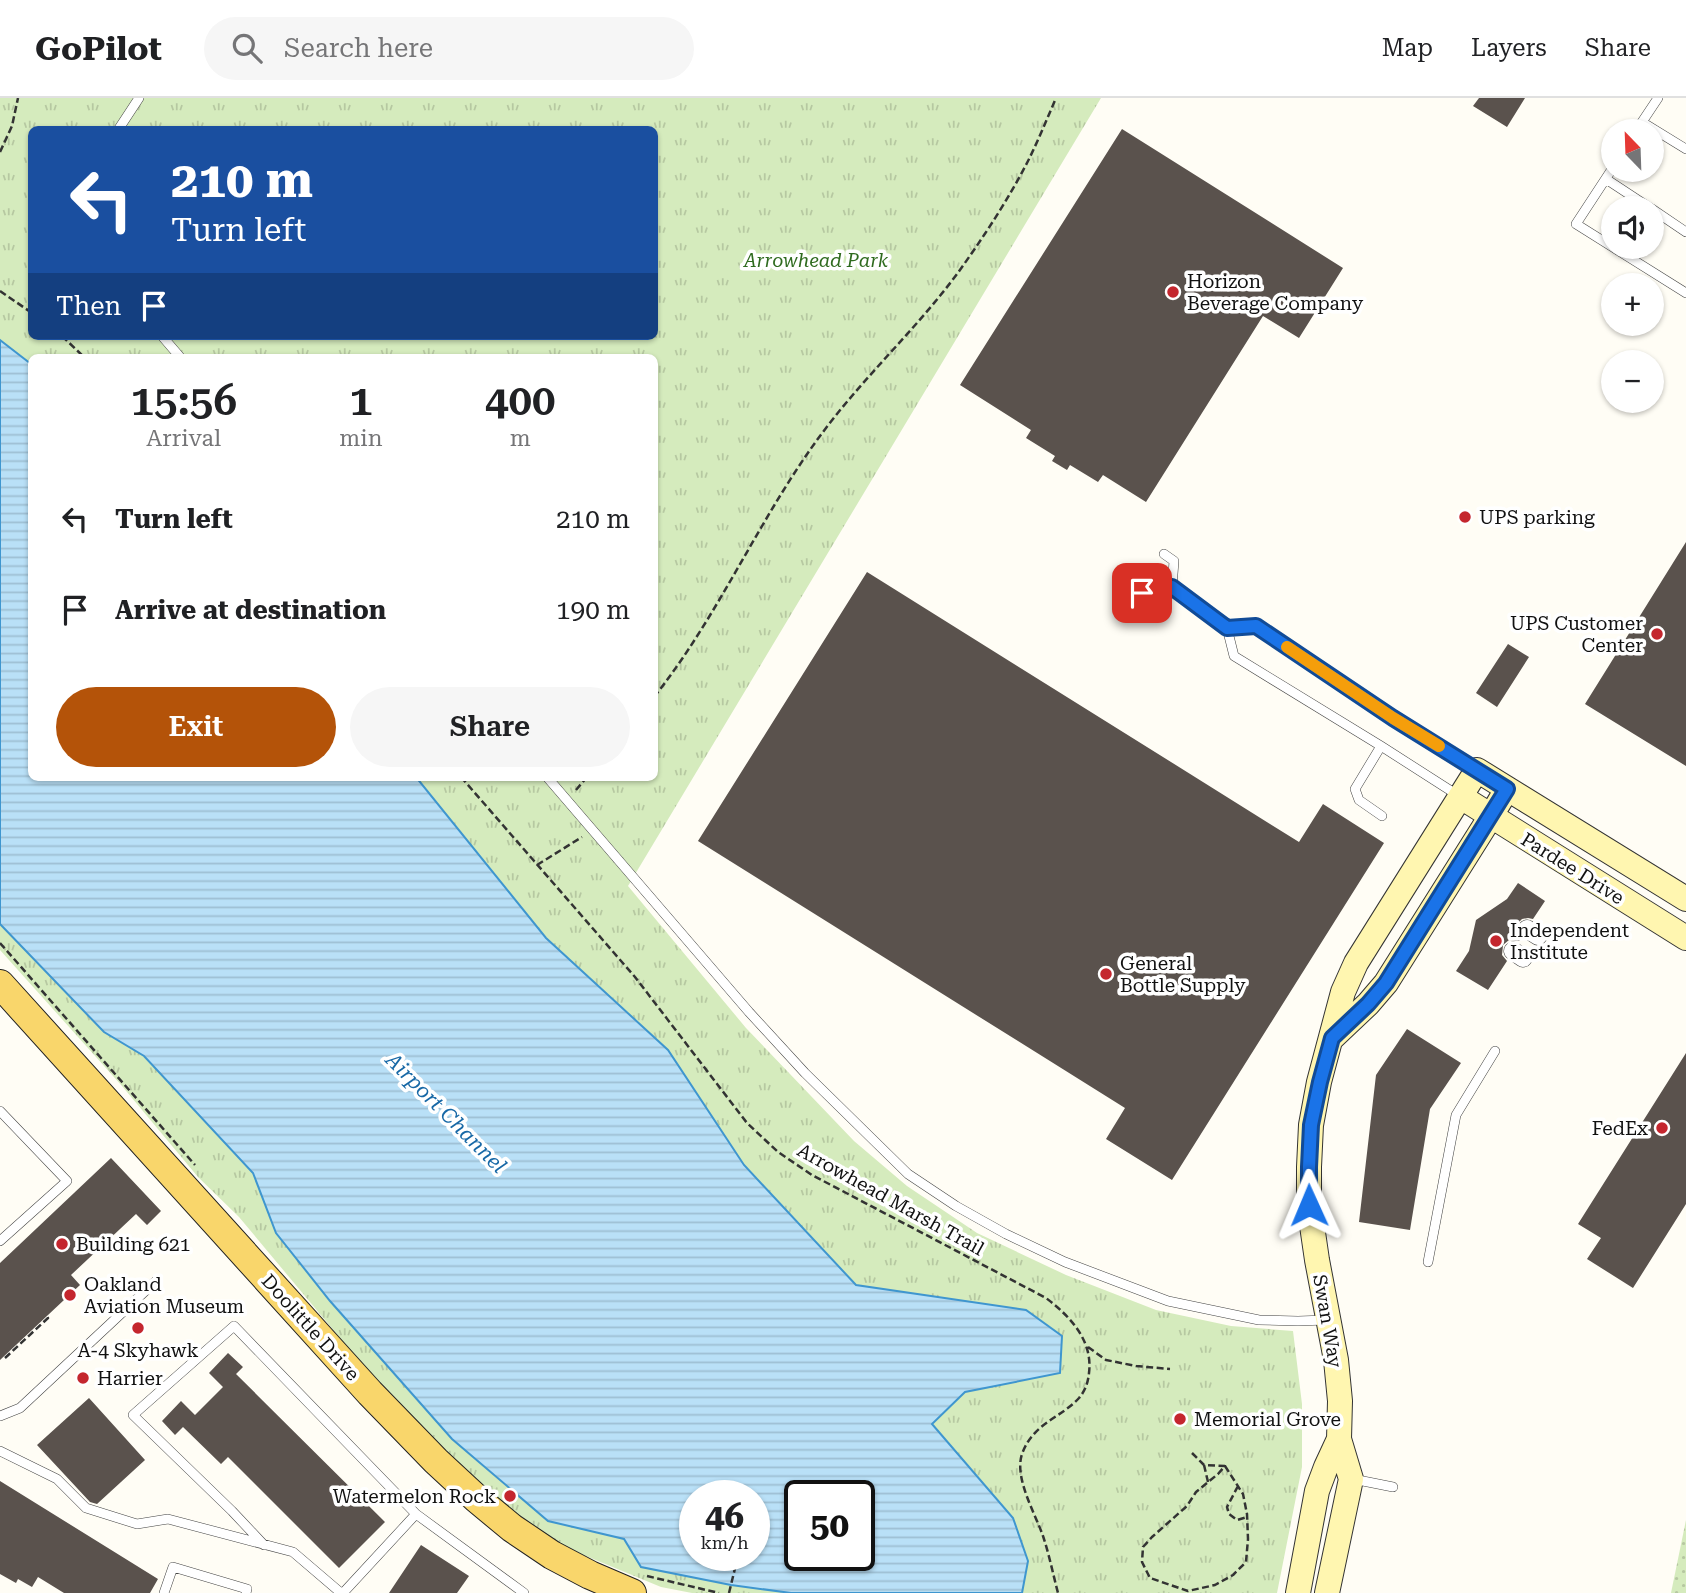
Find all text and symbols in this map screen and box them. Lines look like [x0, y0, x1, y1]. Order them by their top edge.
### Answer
search box [204, 17, 694, 80]
text: GoPilot [35, 29, 162, 68]
icon: search [228, 29, 266, 67]
text: Search here [284, 33, 433, 63]
text: Map [1382, 34, 1433, 62]
text: Layers [1471, 34, 1547, 62]
text: Share [1585, 34, 1651, 62]
north arrow [1601, 119, 1664, 182]
map controls [1601, 119, 1664, 413]
text: 210 m [171, 152, 313, 209]
icon: left [56, 154, 147, 245]
button: sound [1601, 196, 1664, 259]
text: Turn left [171, 211, 306, 249]
park label: Arrowhead Park [743, 249, 889, 272]
place label: Horizon Beverage Company [1187, 270, 1364, 315]
button: + [1601, 273, 1664, 336]
marker: Horizon Beverage Company [1165, 284, 1181, 300]
icon: arrive [135, 287, 173, 325]
text: Then [56, 291, 121, 321]
button: − [1601, 350, 1664, 413]
text: 15:56 [130, 376, 237, 425]
text: 1 [349, 376, 373, 425]
text: 400 [485, 376, 556, 425]
text: Arrival [146, 425, 221, 452]
text: min [339, 425, 383, 452]
text: m [510, 425, 531, 452]
icon: left [56, 500, 94, 538]
text: Turn left [115, 504, 233, 534]
text: 210 m [556, 504, 630, 534]
place label: UPS parking [1479, 506, 1595, 529]
marker: UPS parking [1457, 509, 1473, 525]
pin [1112, 563, 1172, 623]
icon: arrive [1123, 574, 1161, 612]
icon: arrive [56, 591, 94, 629]
text: Arrive at destination [115, 595, 386, 625]
text: 190 m [556, 595, 630, 625]
place label: UPS Customer Center [1510, 612, 1643, 657]
marker: UPS Customer Center [1649, 626, 1665, 642]
button: Exit [56, 687, 336, 767]
button: Share [350, 687, 630, 767]
street label: Pardee Drive [1517, 828, 1629, 909]
place label: Independent Institute [1510, 919, 1629, 964]
marker: Independent Institute [1488, 933, 1504, 949]
place label: General Bottle Supply [1120, 952, 1246, 997]
marker: General Bottle Supply [1098, 966, 1114, 982]
water label: Airport Channel [380, 1047, 511, 1178]
place label: FedEx [1592, 1117, 1648, 1140]
marker: FedEx [1654, 1120, 1670, 1136]
street label: Arrowhead Marsh Trail [793, 1138, 988, 1260]
position arrow [1272, 1168, 1346, 1242]
place label: Building 621 [76, 1233, 190, 1256]
marker: Building 621 [54, 1236, 70, 1252]
street label: Doolittle Drive [257, 1269, 364, 1385]
place label: Oakland Aviation Museum [84, 1273, 244, 1318]
street label: Swan Way [1308, 1273, 1347, 1370]
marker: Oakland Aviation Museum [62, 1287, 78, 1303]
marker: A-4 Skyhawk [130, 1320, 146, 1336]
place label: A-4 Skyhawk [77, 1339, 199, 1362]
place label: Harrier [97, 1367, 163, 1390]
marker: Harrier [75, 1370, 91, 1386]
place label: Memorial Grove [1194, 1408, 1341, 1431]
marker: Memorial Grove [1172, 1411, 1188, 1427]
speed limit sign: 50 [784, 1480, 875, 1571]
place label: Watermelon Rock [333, 1485, 496, 1508]
marker: Watermelon Rock [502, 1488, 518, 1504]
text: 46 [705, 1496, 744, 1537]
text: km/h [700, 1532, 749, 1553]

